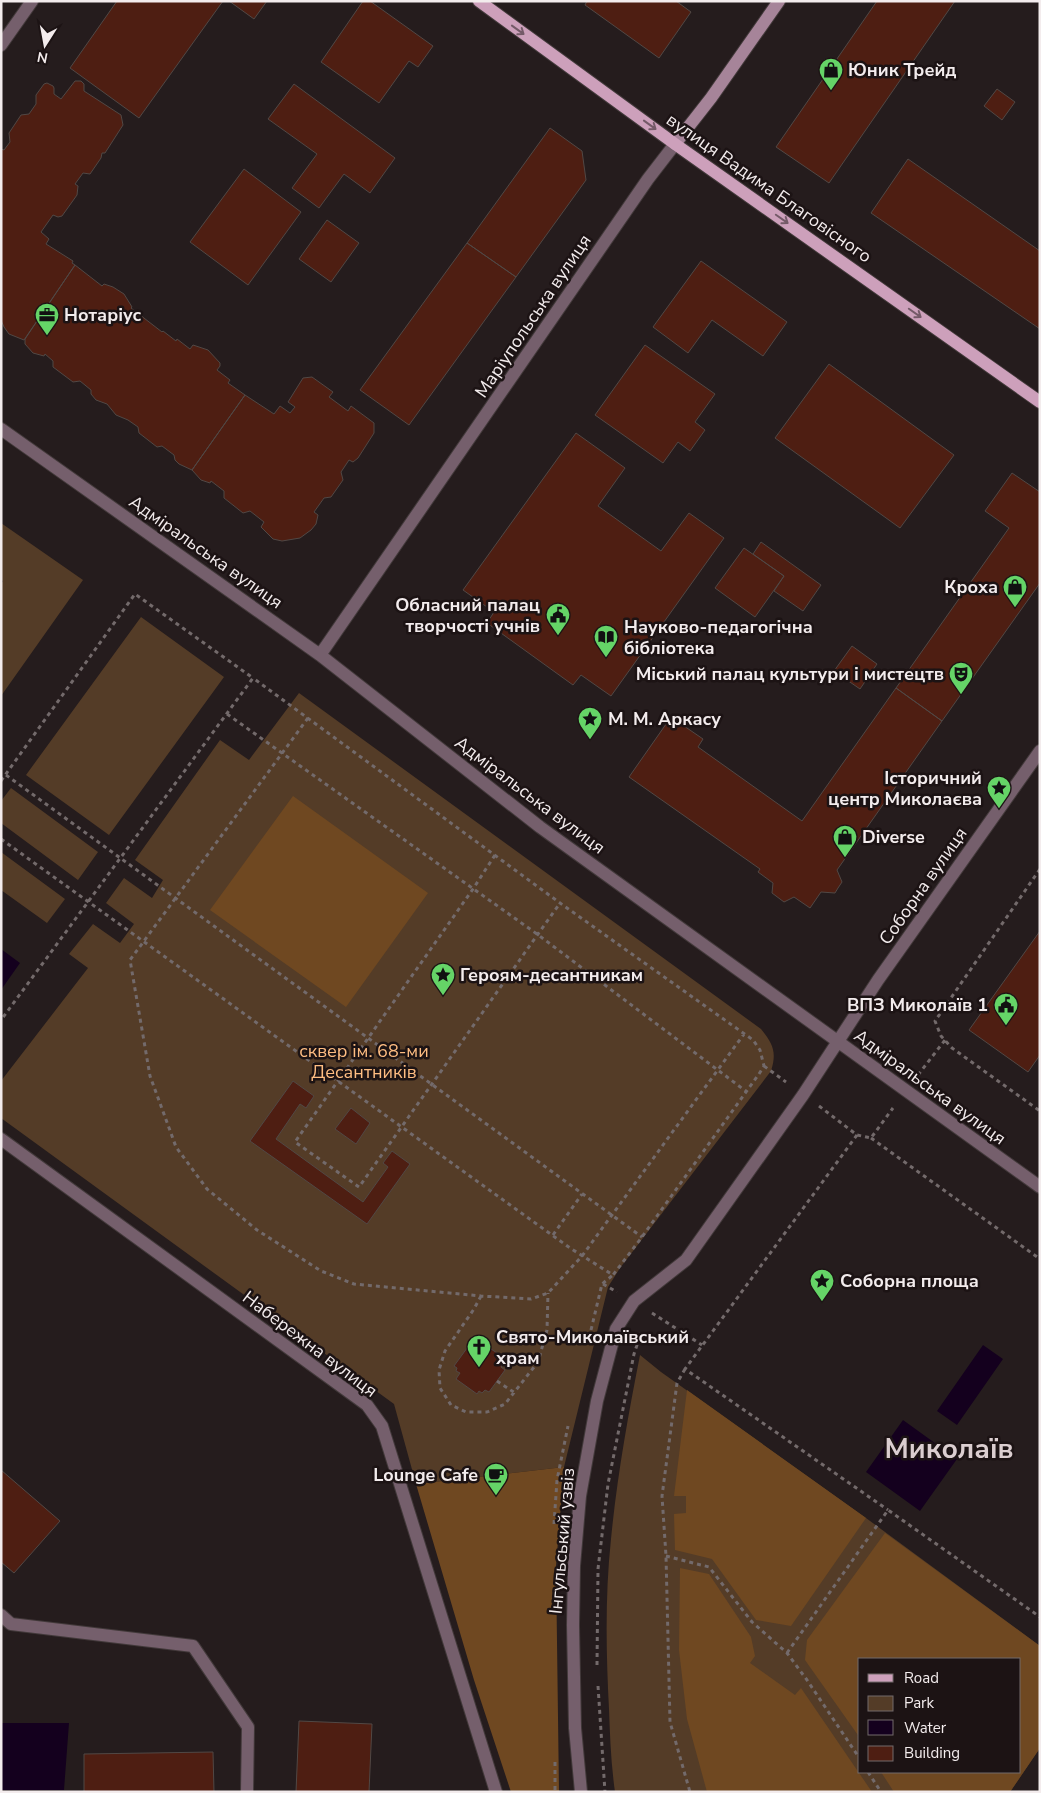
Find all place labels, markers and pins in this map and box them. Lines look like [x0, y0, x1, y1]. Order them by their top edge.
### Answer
shop icon: Юник Трейд [818, 57, 844, 91]
place label: Юник Трейд [848, 58, 956, 82]
office icon: Нотаріус [34, 302, 60, 336]
place label: Нотаріус [64, 303, 142, 327]
shop icon: Кроха [1002, 574, 1028, 608]
place label: Кроха [944, 575, 998, 599]
place label: Обласний палац творчості учнів [395, 593, 540, 638]
public building icon: Обласний палац творчості учнів [545, 602, 571, 636]
place label: Науково-педагогічна бібліотека [624, 615, 813, 660]
library icon: Науково-педагогічна бібліотека [593, 624, 619, 658]
theatre icon: Міський палац культури і мистецтв [948, 661, 974, 695]
place label: Міський палац культури і мистецтв [636, 662, 944, 686]
place icon: М. М. Аркасу [577, 706, 603, 740]
place label: М. М. Аркасу [608, 707, 721, 731]
place label: Історичний центр Миколаєва [828, 766, 982, 811]
place icon: Історичний центр Миколаєва [986, 775, 1012, 809]
shop icon: Diverse [832, 824, 858, 858]
place label: Diverse [862, 825, 925, 849]
place icon: Героям-десантникам [430, 962, 456, 996]
place label: Героям-десантникам [460, 963, 643, 987]
public building icon: ВПЗ Миколаїв 1 [993, 992, 1019, 1026]
place label: ВПЗ Миколаїв 1 [847, 993, 988, 1017]
place icon: Соборна площа [809, 1268, 835, 1302]
place label: Соборна площа [840, 1269, 979, 1293]
place label: Свято-Миколаївський храм [496, 1325, 689, 1370]
church icon: Свято-Миколаївський храм [466, 1334, 492, 1368]
cafe icon: Lounge Cafe [483, 1462, 509, 1496]
place label: Lounge Cafe [373, 1463, 478, 1487]

